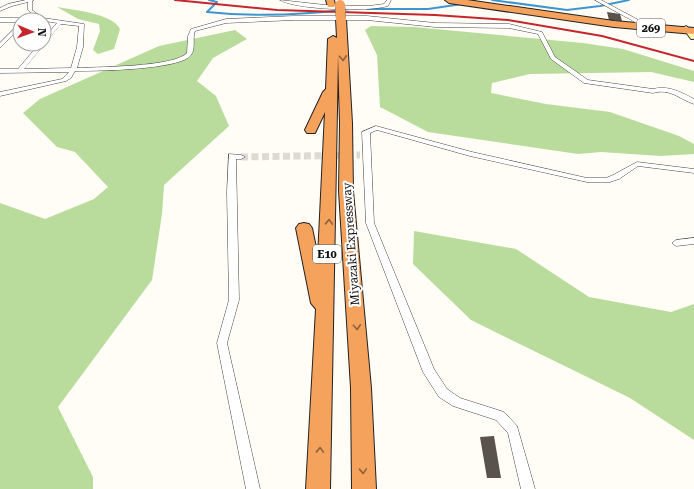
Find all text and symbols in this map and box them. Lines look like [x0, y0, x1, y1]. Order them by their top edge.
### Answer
north arrow [12, 12, 52, 52]
road number: 269 [637, 19, 665, 37]
text: N [35, 28, 48, 37]
one-way arrow [339, 55, 348, 61]
street label: Miyazaki Expressway [340, 181, 362, 306]
one-way arrow [324, 219, 333, 225]
road number: E10 [313, 245, 341, 263]
one-way arrow [352, 324, 361, 330]
one-way arrow [315, 447, 324, 453]
one-way arrow [359, 468, 367, 474]

